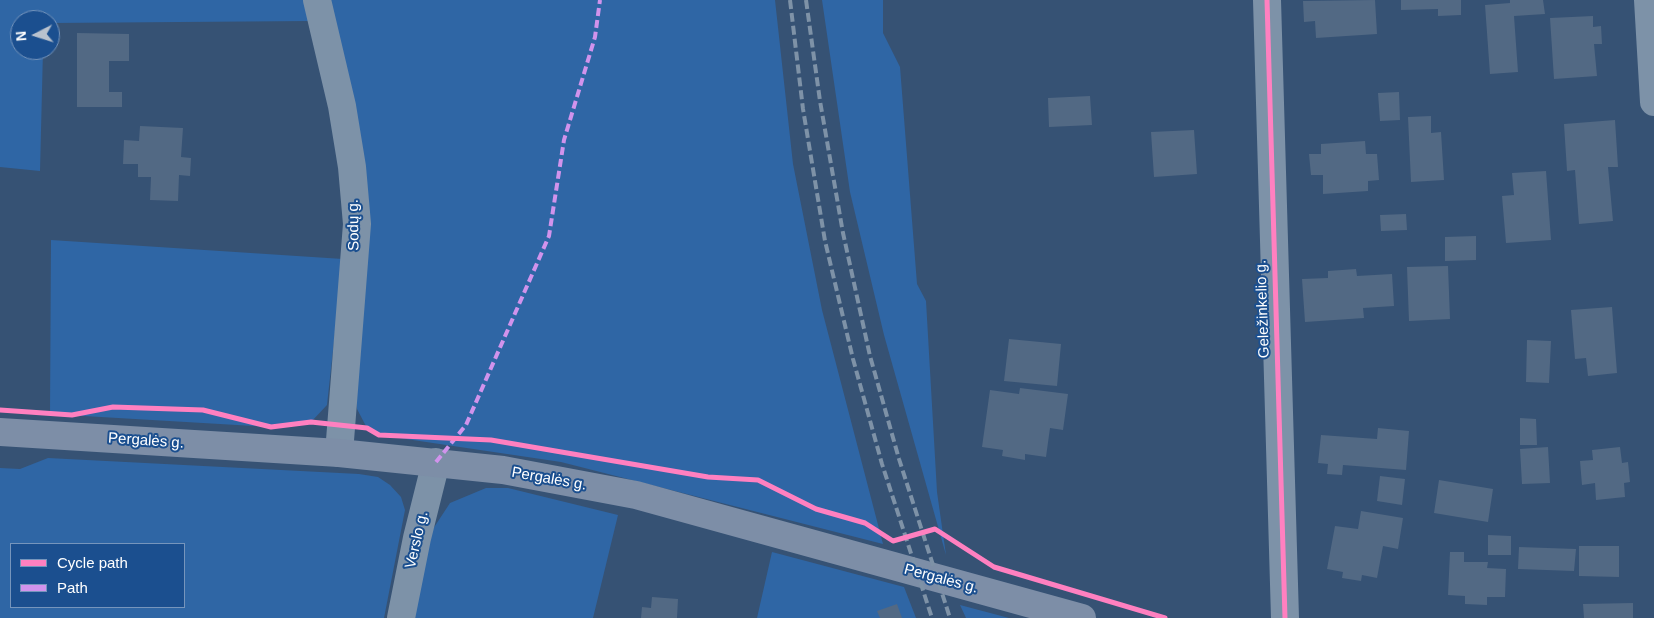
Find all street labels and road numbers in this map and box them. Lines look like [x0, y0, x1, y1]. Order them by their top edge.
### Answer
street label: Sodų g. [345, 199, 363, 251]
street label: Geležinkelio g. [1252, 260, 1274, 358]
street label: Pergalės g. [108, 429, 184, 453]
street label: Pergalės g. [510, 464, 588, 494]
street label: Verslo g. [402, 510, 432, 570]
street label: Pergalės g. [902, 560, 980, 598]

